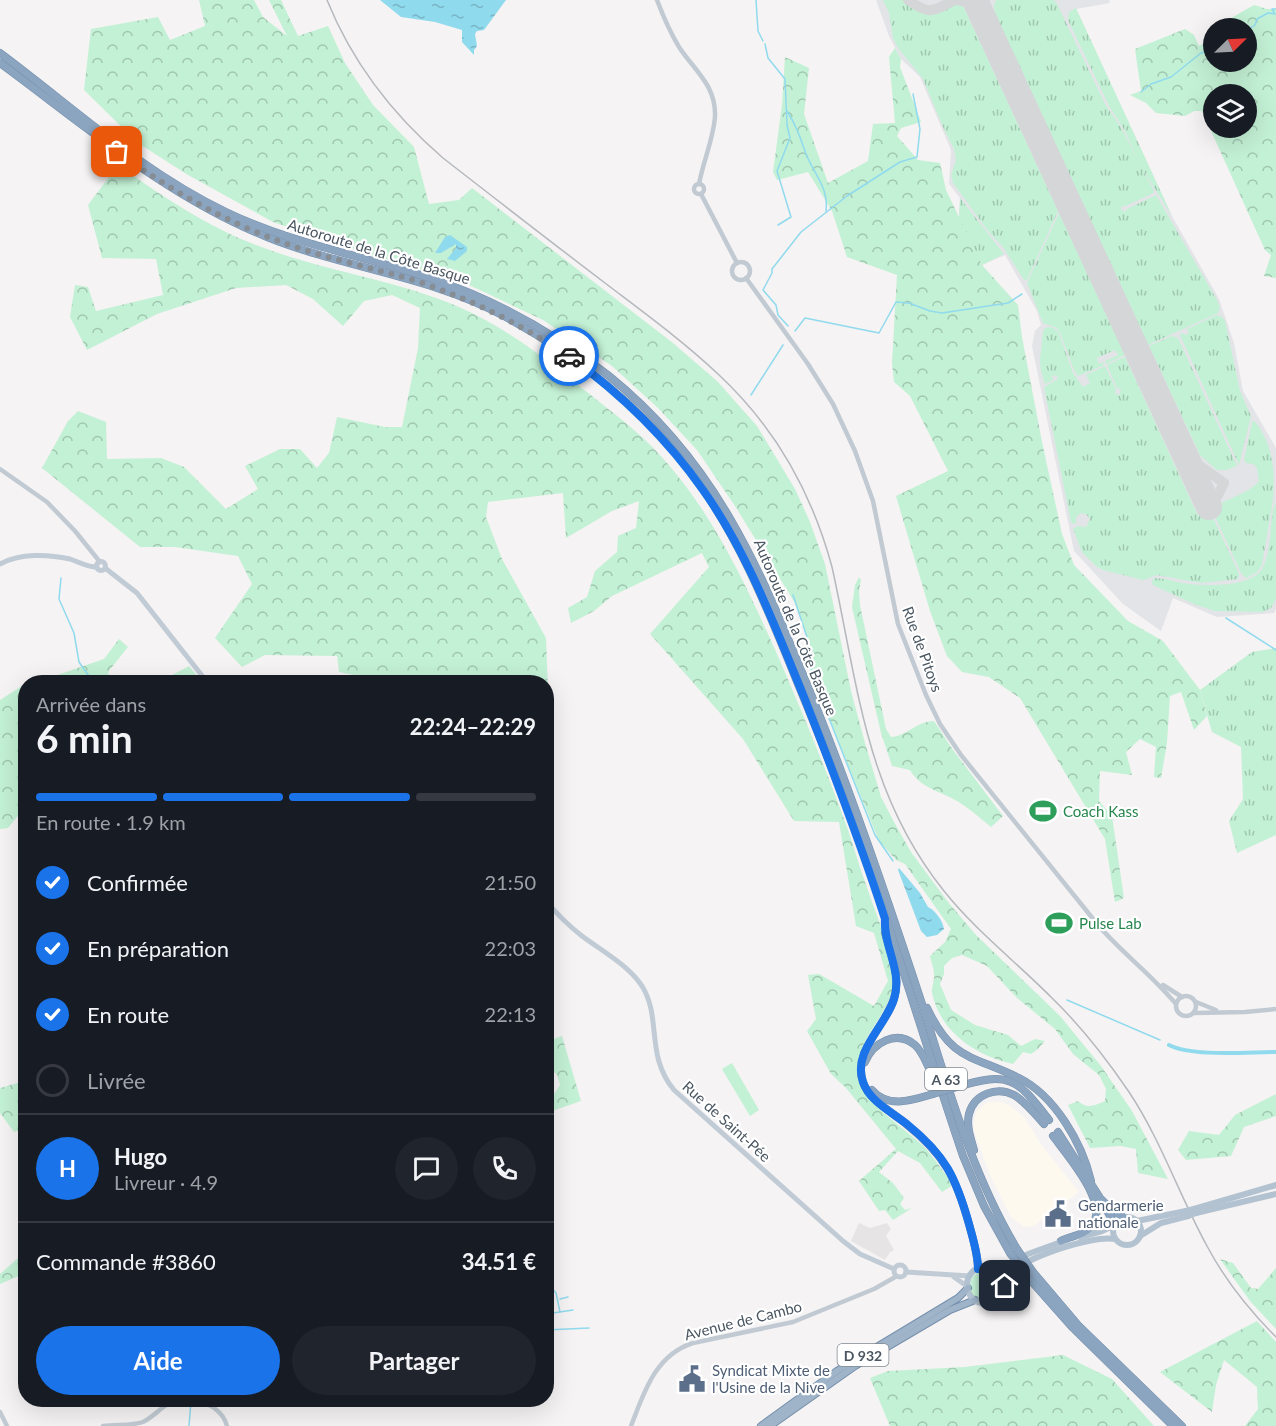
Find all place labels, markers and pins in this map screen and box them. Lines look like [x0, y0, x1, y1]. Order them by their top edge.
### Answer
pin [91, 126, 142, 177]
sports icon: Coach Kass [1028, 796, 1058, 826]
place label: Coach Kass [1063, 802, 1139, 820]
sports icon: Pulse Lab [1044, 908, 1074, 938]
place label: Pulse Lab [1079, 914, 1142, 932]
place label: Gendarmerie nationale [1078, 1196, 1164, 1231]
public building icon: Gendarmerie nationale [1043, 1199, 1073, 1229]
pin [979, 1260, 1030, 1311]
place label: Syndicat Mixte de l'Usine de la Nive [712, 1361, 830, 1396]
public building icon: Syndicat Mixte de l'Usine de la Nive [677, 1364, 707, 1394]

